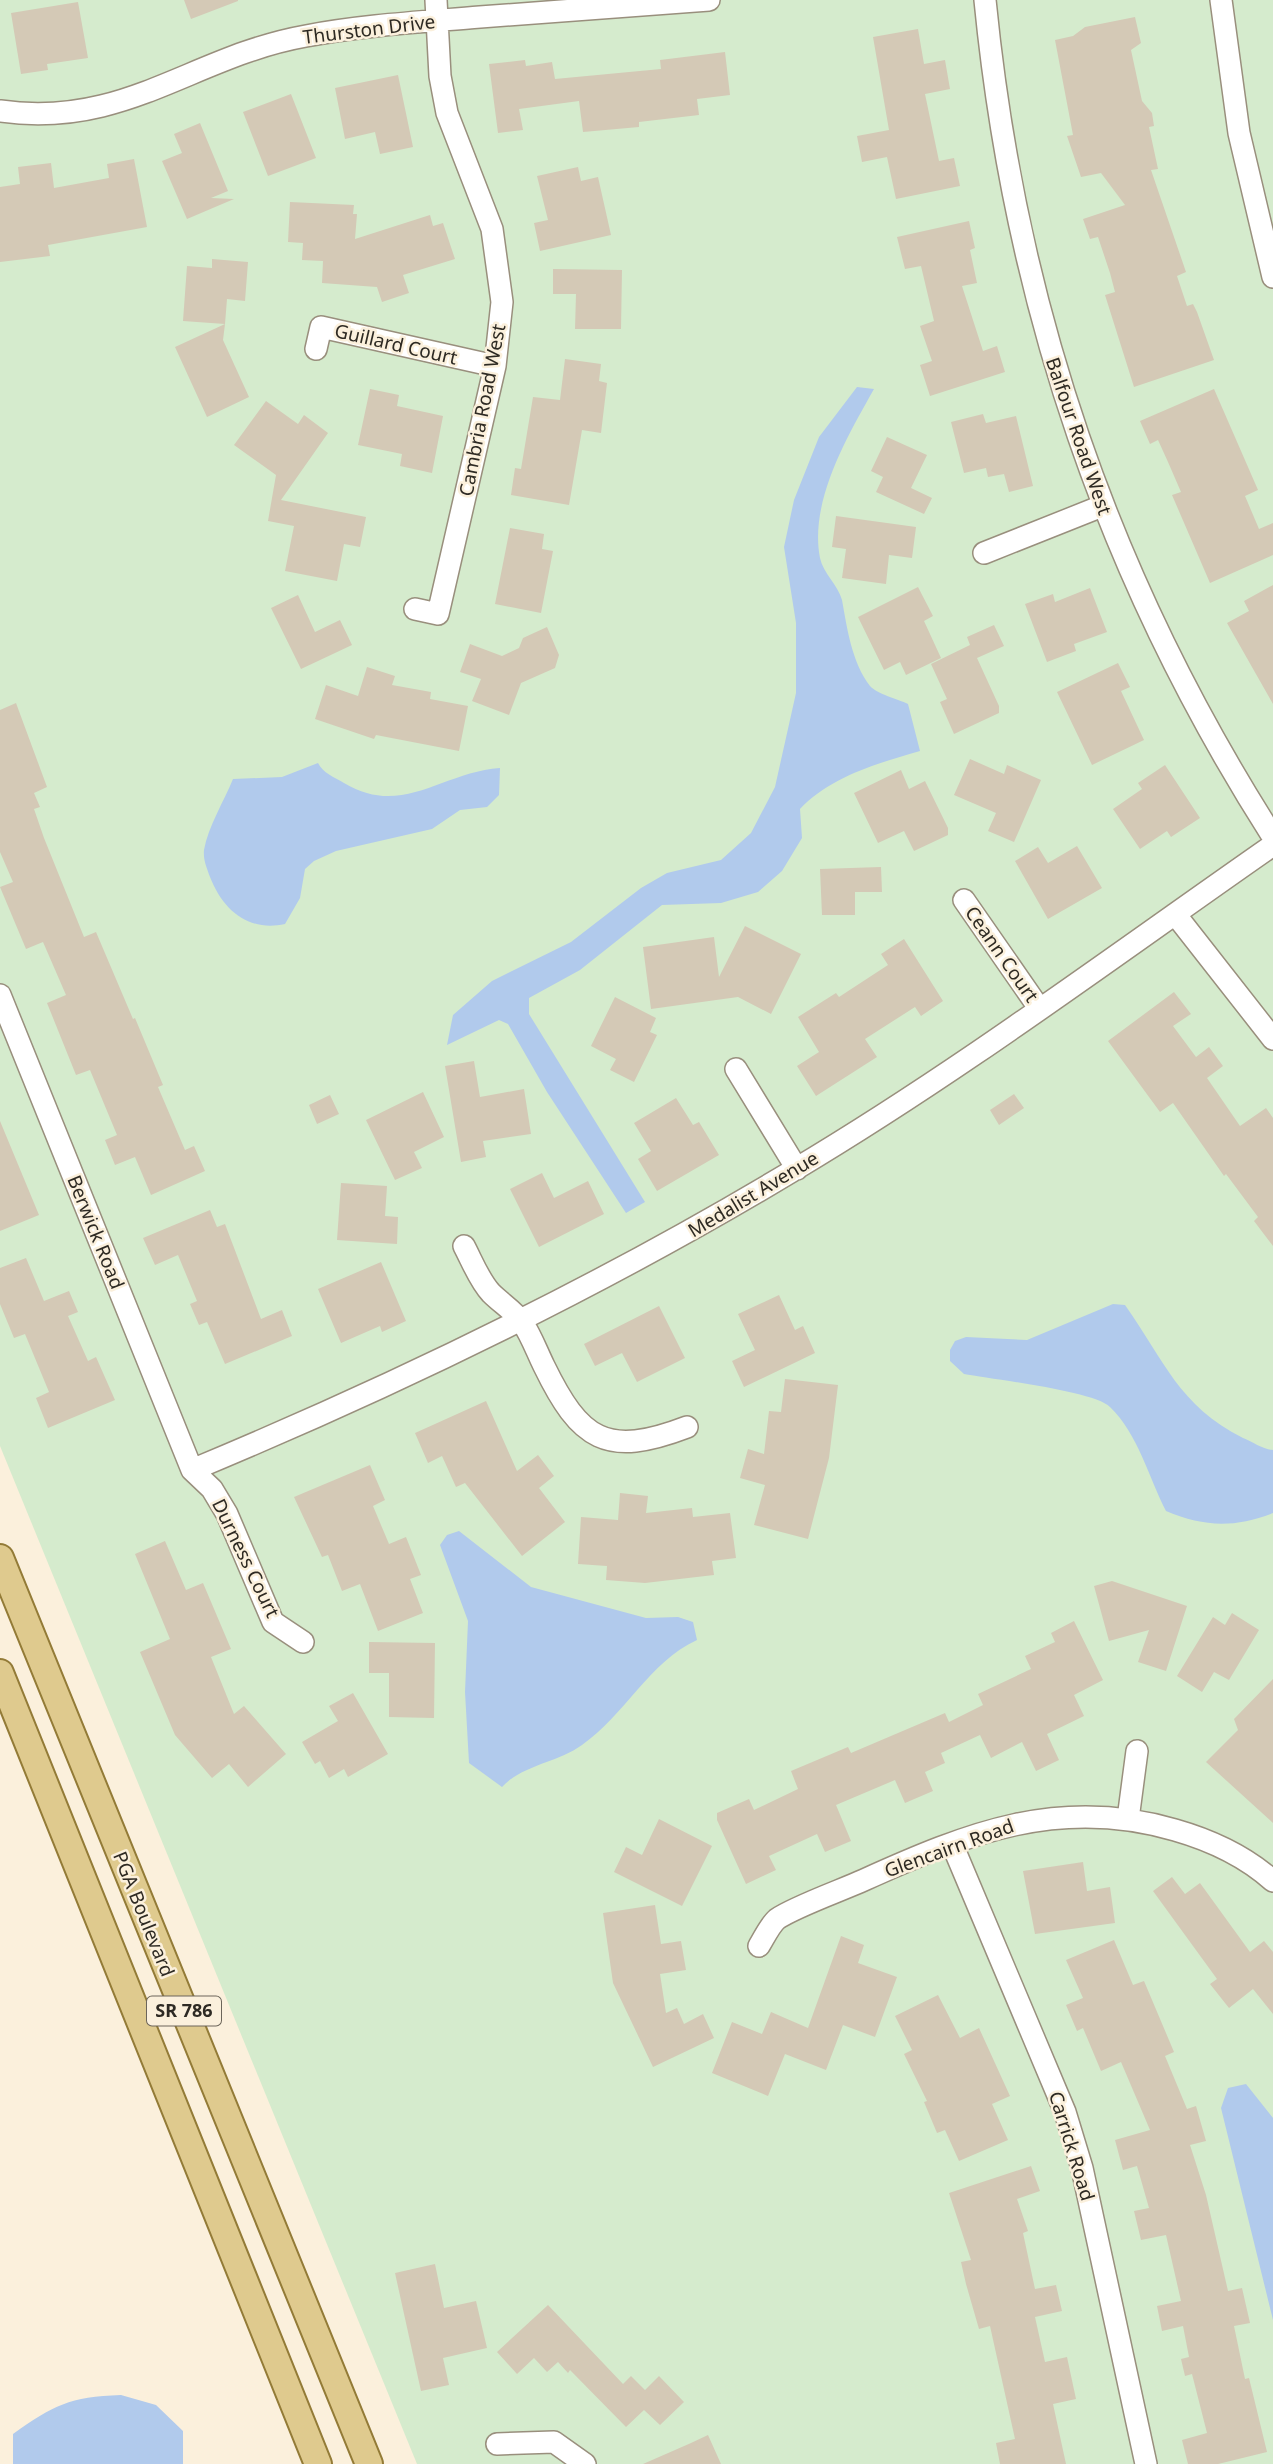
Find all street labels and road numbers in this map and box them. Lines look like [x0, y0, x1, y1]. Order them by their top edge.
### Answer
street label: Thurston Drive [301, 8, 437, 50]
street label: Guillard Court [332, 317, 460, 371]
street label: Cambria Road West [453, 321, 511, 498]
street label: Balfour Road West [1040, 354, 1118, 518]
street label: Ceann Court [959, 901, 1045, 1007]
street label: Medalist Avenue [683, 1145, 823, 1243]
street label: Berwick Road [61, 1171, 131, 1293]
street label: Durness Court [206, 1494, 286, 1622]
street label: Glencairn Road [881, 1813, 1017, 1883]
street label: PGA Boulevard [107, 1848, 181, 1980]
road number: SR 786 [147, 1996, 221, 2025]
street label: Carrick Road [1043, 2088, 1101, 2204]

